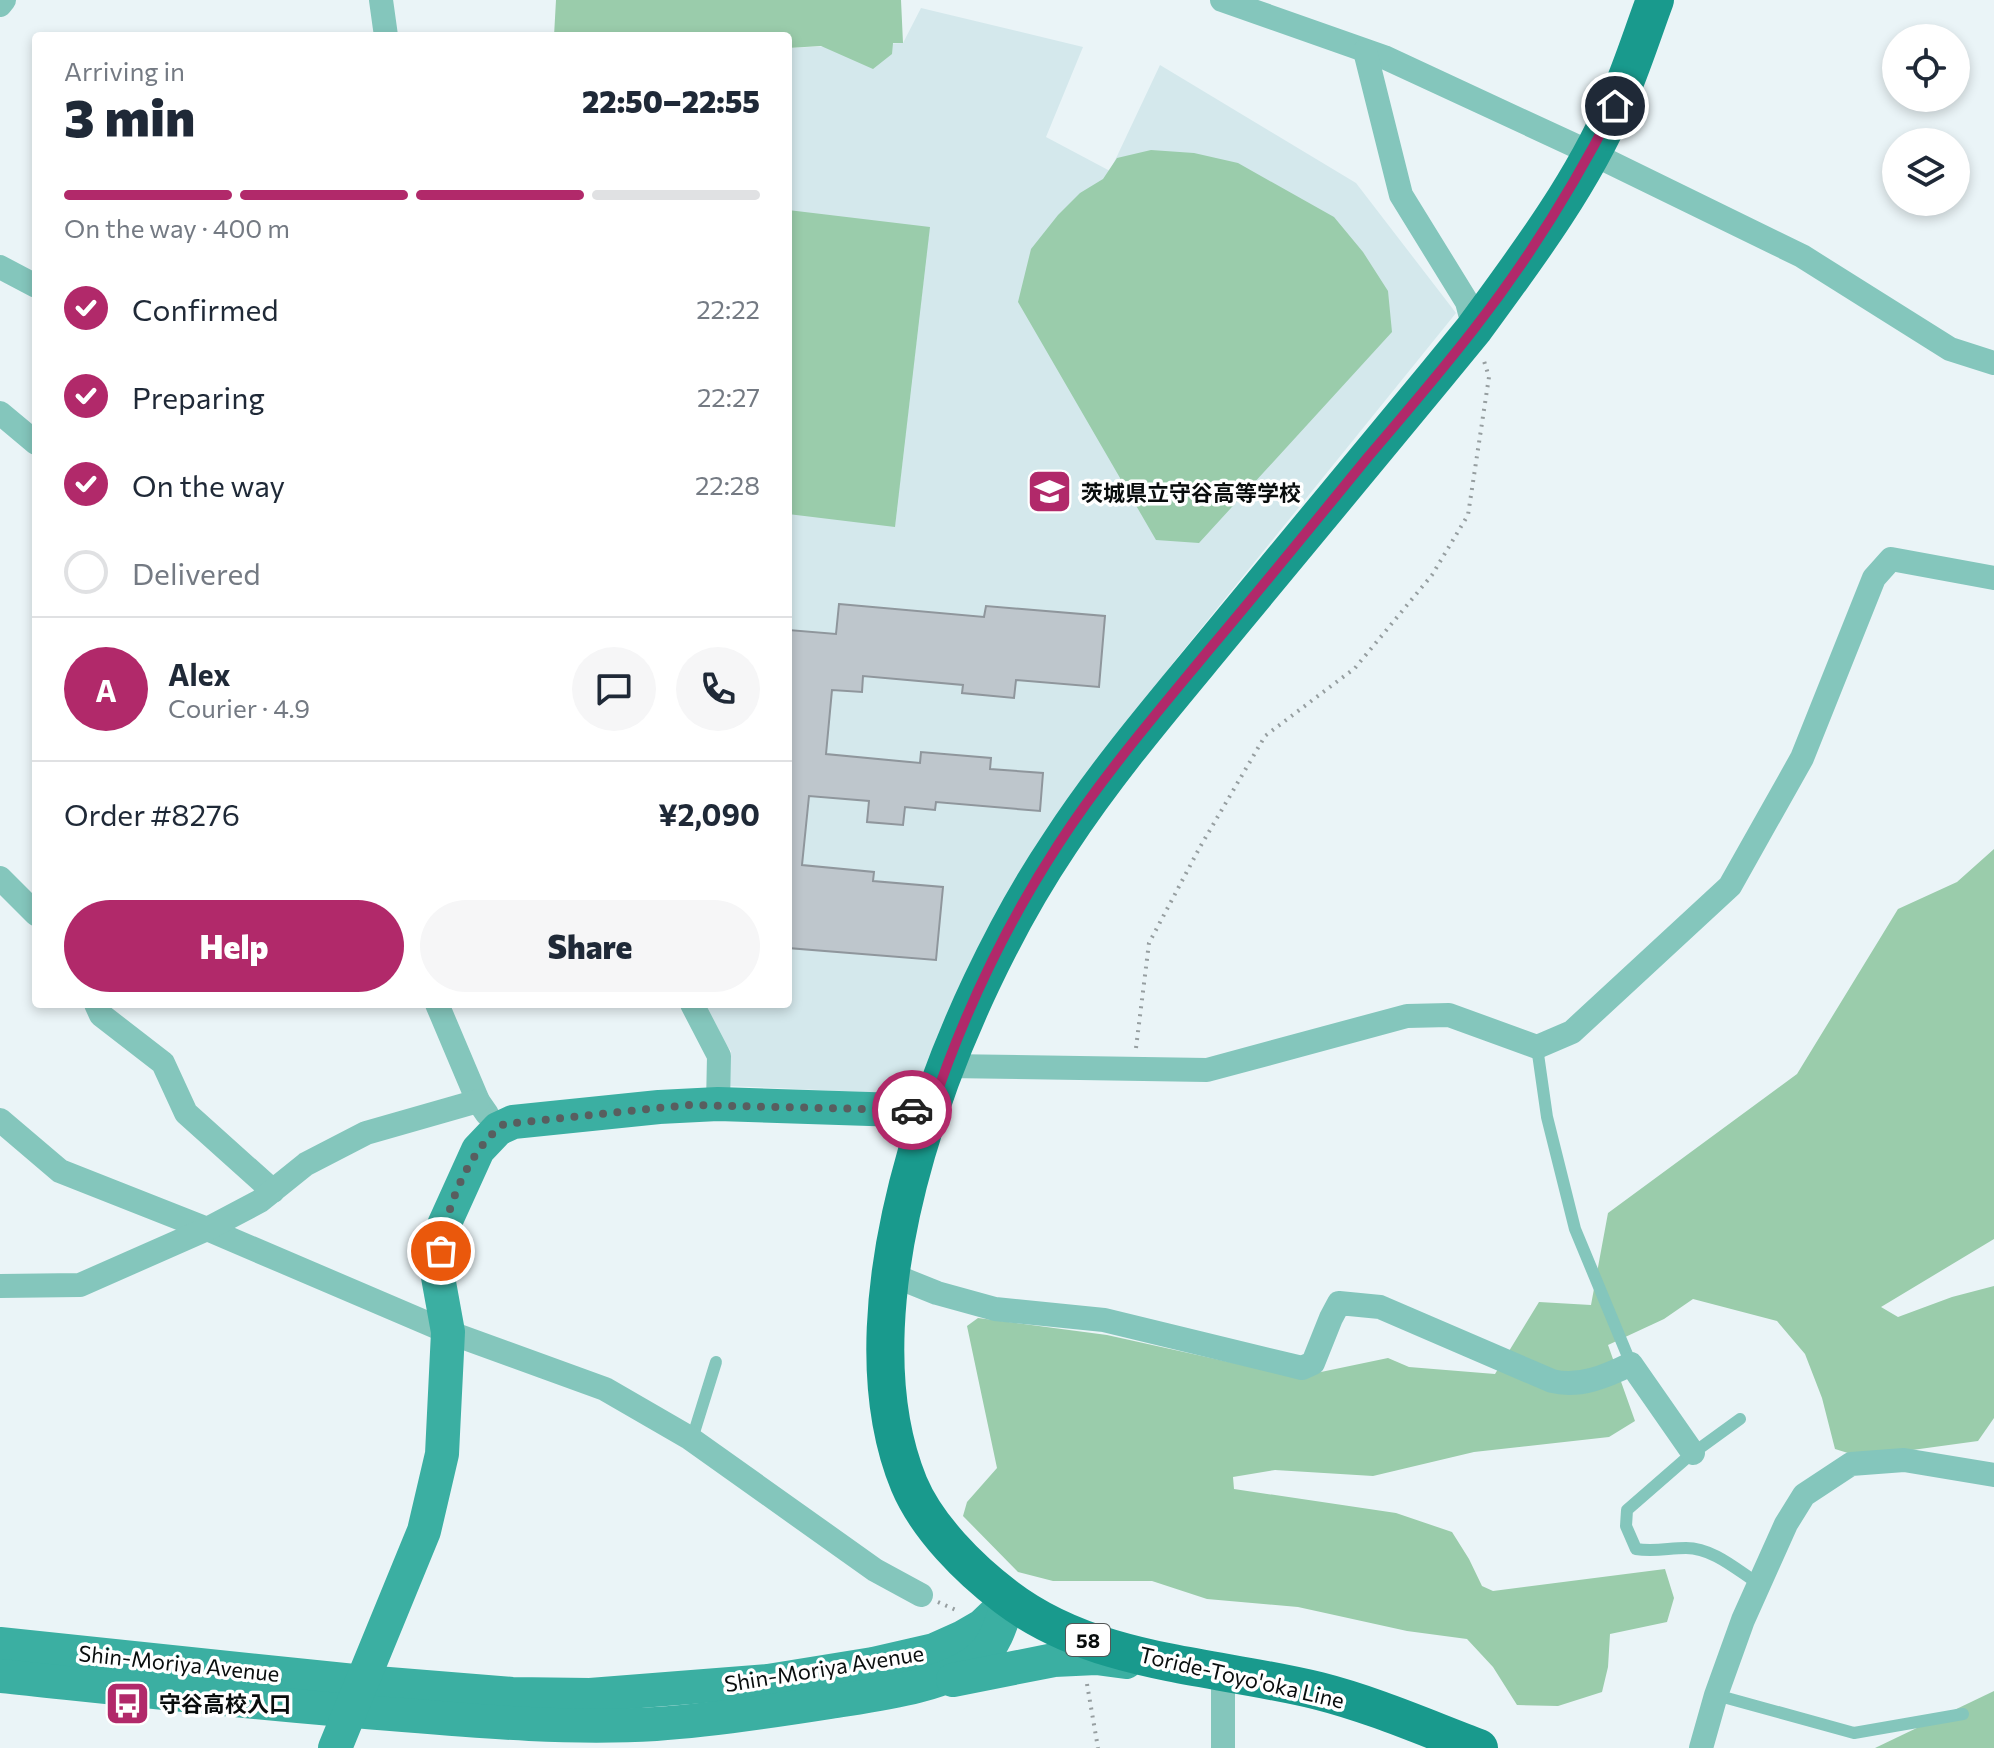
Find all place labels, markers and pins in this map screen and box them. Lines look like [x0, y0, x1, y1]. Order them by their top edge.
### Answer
pin [1581, 72, 1649, 140]
school or university icon: 茨城県立守谷高等学校 [1026, 468, 1074, 516]
place label: 茨城県立守谷高等学校 [1081, 479, 1301, 506]
pin [407, 1217, 475, 1285]
bus stop icon: 守谷高校入口 [104, 1679, 152, 1727]
place label: 守谷高校入口 [159, 1690, 291, 1717]

